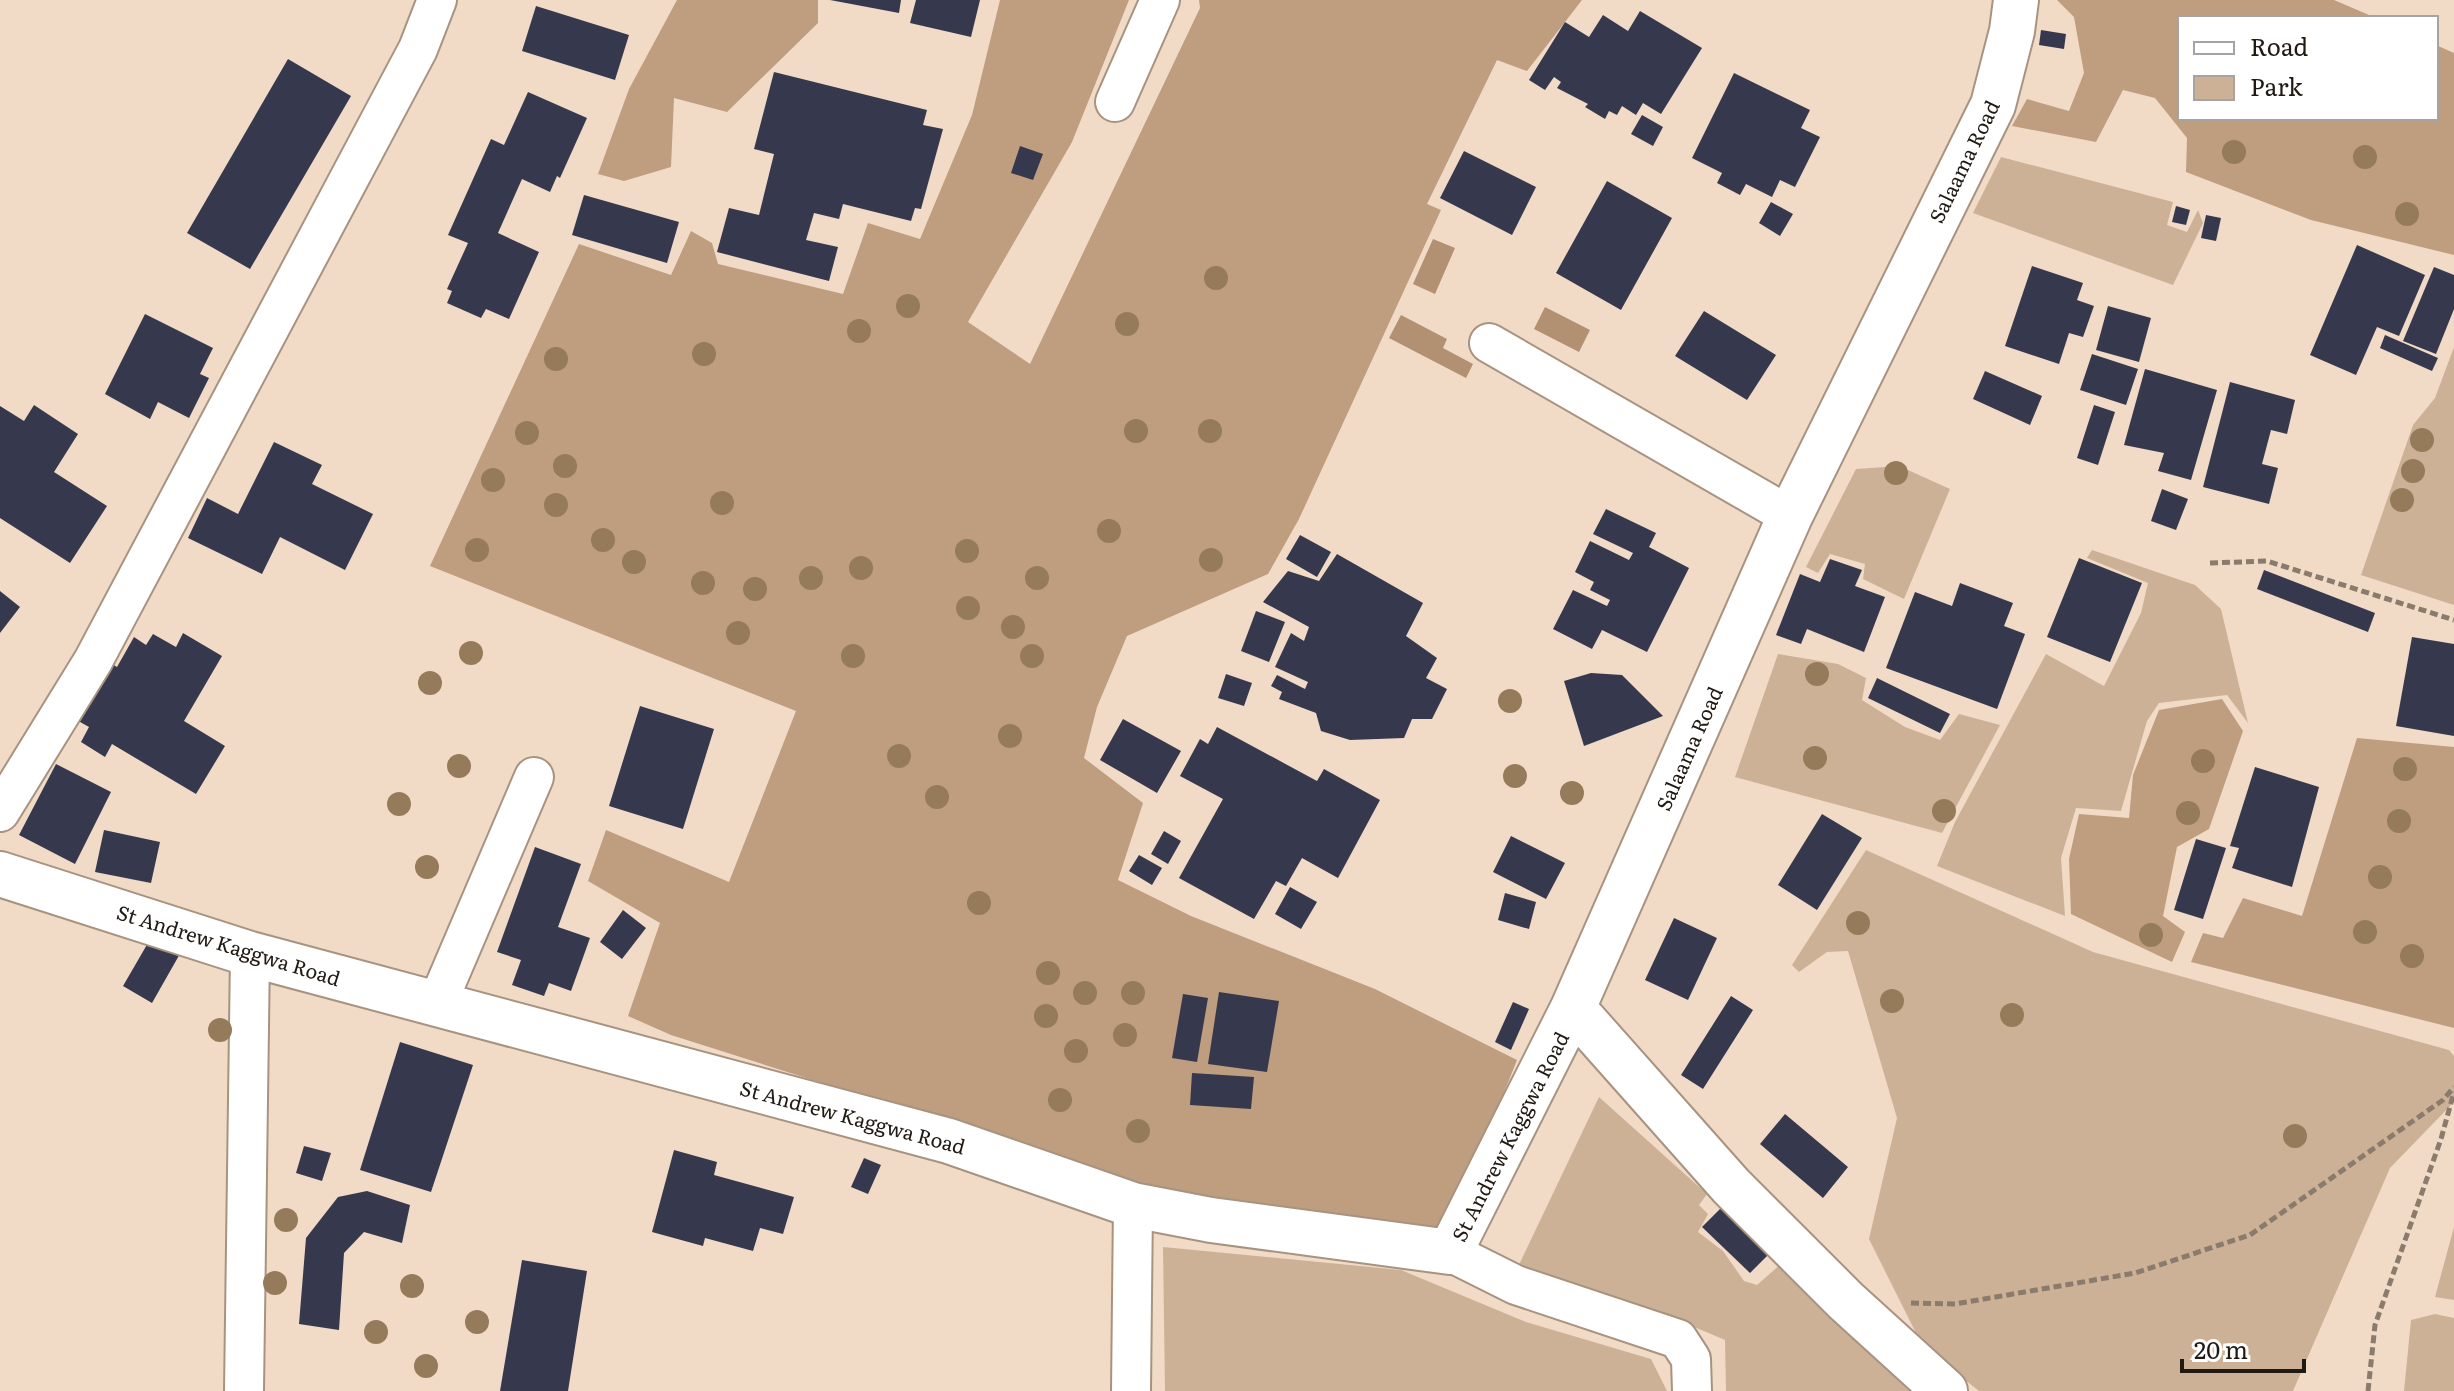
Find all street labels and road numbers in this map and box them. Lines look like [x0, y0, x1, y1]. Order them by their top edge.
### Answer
street label: Salaama Road [1920, 95, 2006, 227]
street label: Salaama Road [1647, 681, 1729, 815]
street label: St Andrew Kaggwa Road [114, 896, 344, 992]
street label: St Andrew Kaggwa Road [1443, 1026, 1575, 1246]
street label: St Andrew Kaggwa Road [737, 1071, 969, 1161]

